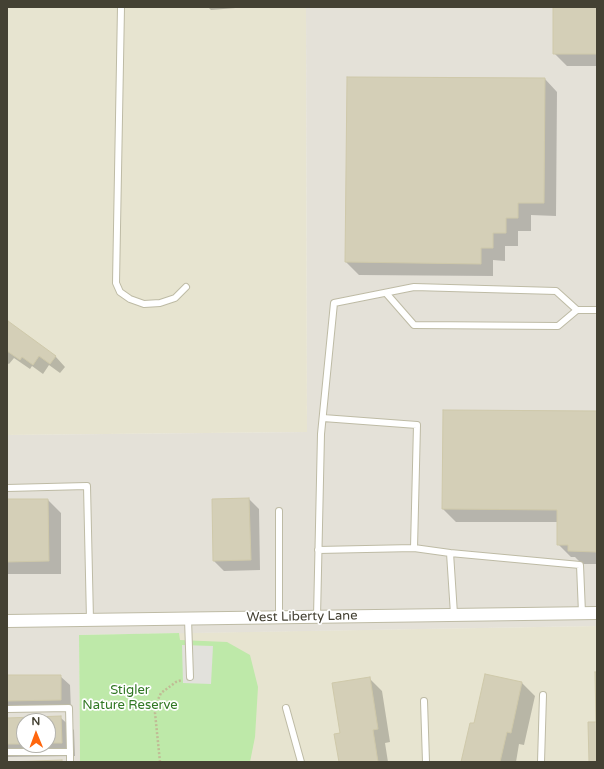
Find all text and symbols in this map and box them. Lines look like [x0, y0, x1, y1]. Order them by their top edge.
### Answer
street label: West Liberty Lane [246, 608, 358, 626]
park label: Stigler Nature Reserve [82, 683, 178, 714]
north arrow [16, 713, 56, 753]
text: N [31, 715, 40, 728]

